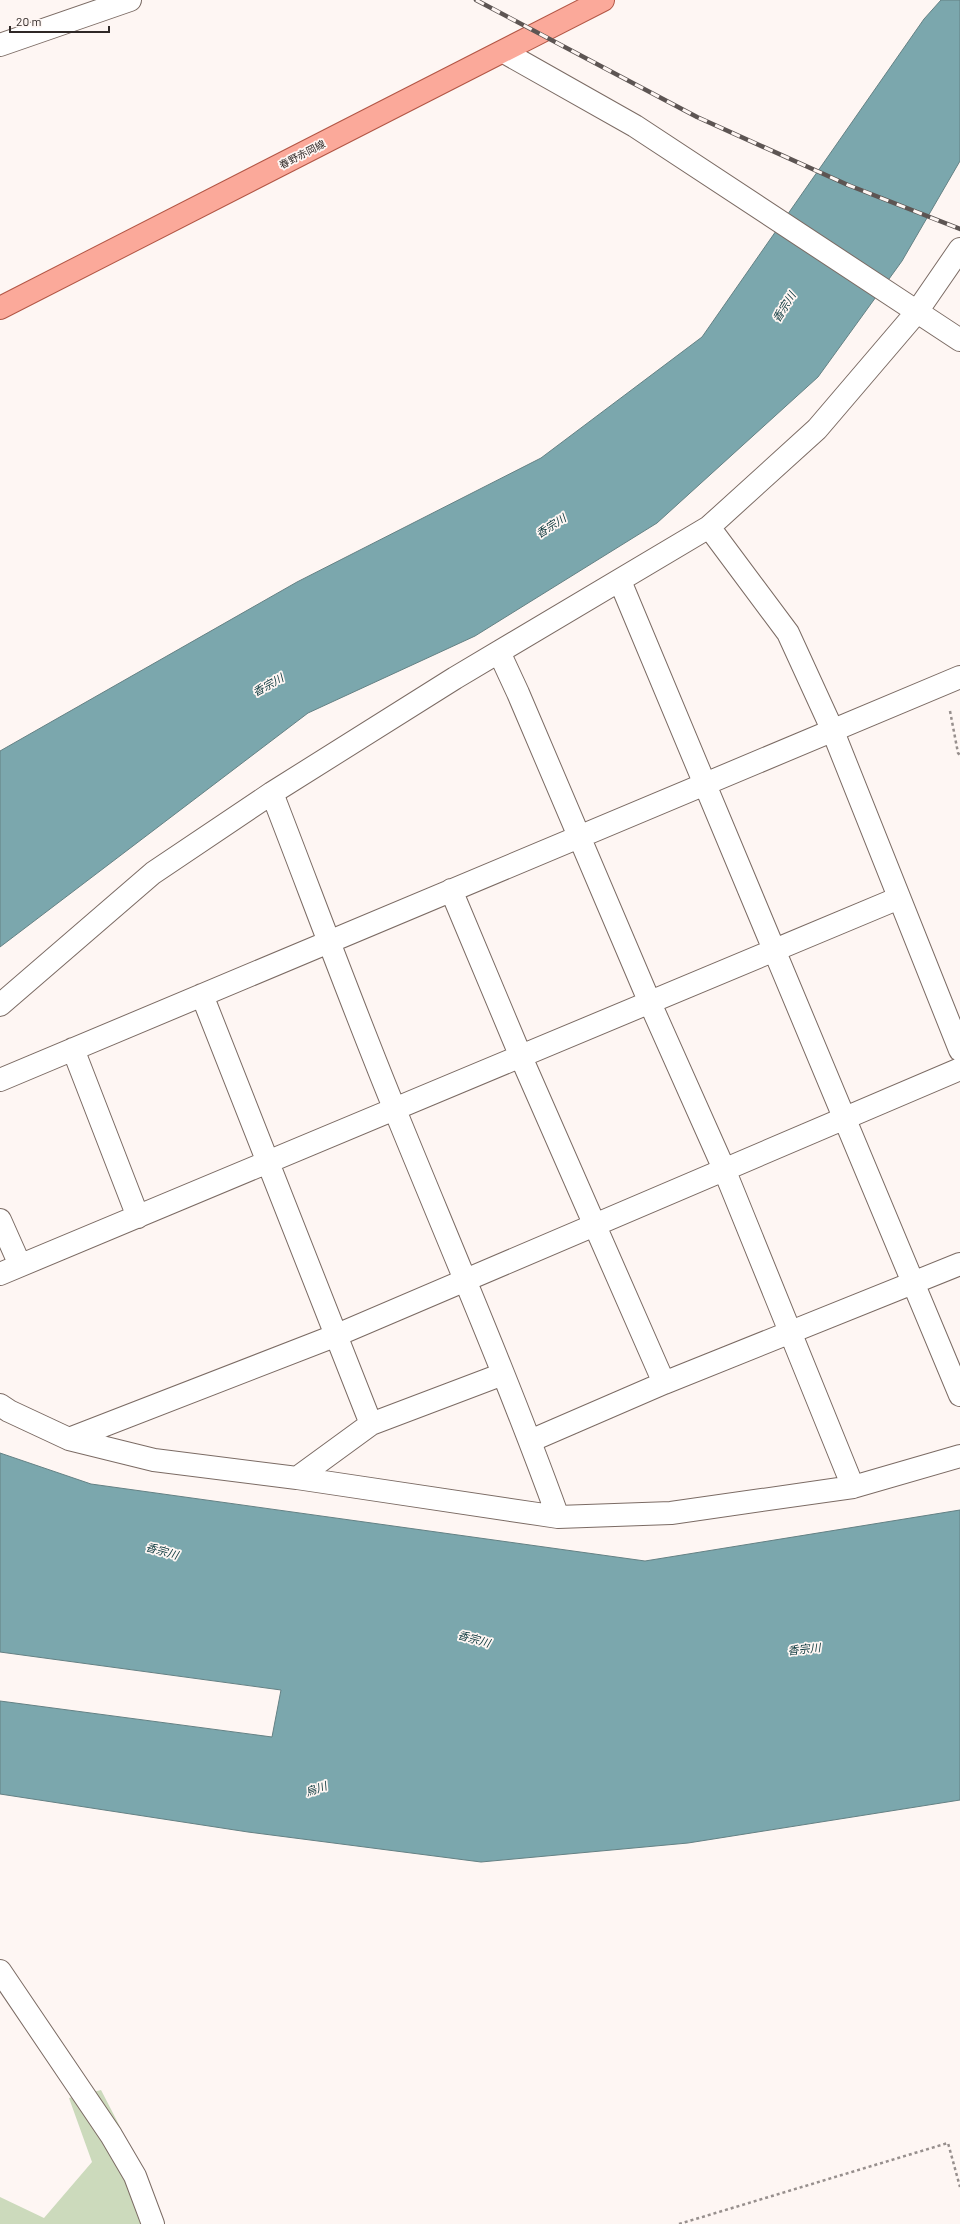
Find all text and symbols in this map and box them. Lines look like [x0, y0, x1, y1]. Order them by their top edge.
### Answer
scale bar [10, 8, 109, 34]
text: 20 m [16, 14, 42, 28]
street label: 春野赤岡線 [277, 137, 327, 171]
water label: 香宗川 [769, 288, 798, 324]
water label: 香宗川 [533, 511, 569, 540]
water label: 香宗川 [250, 670, 286, 698]
water label: 香宗川 [144, 1540, 181, 1562]
water label: 香宗川 [456, 1628, 493, 1650]
water label: 香宗川 [787, 1640, 822, 1657]
water label: 烏川 [303, 1778, 329, 1798]

